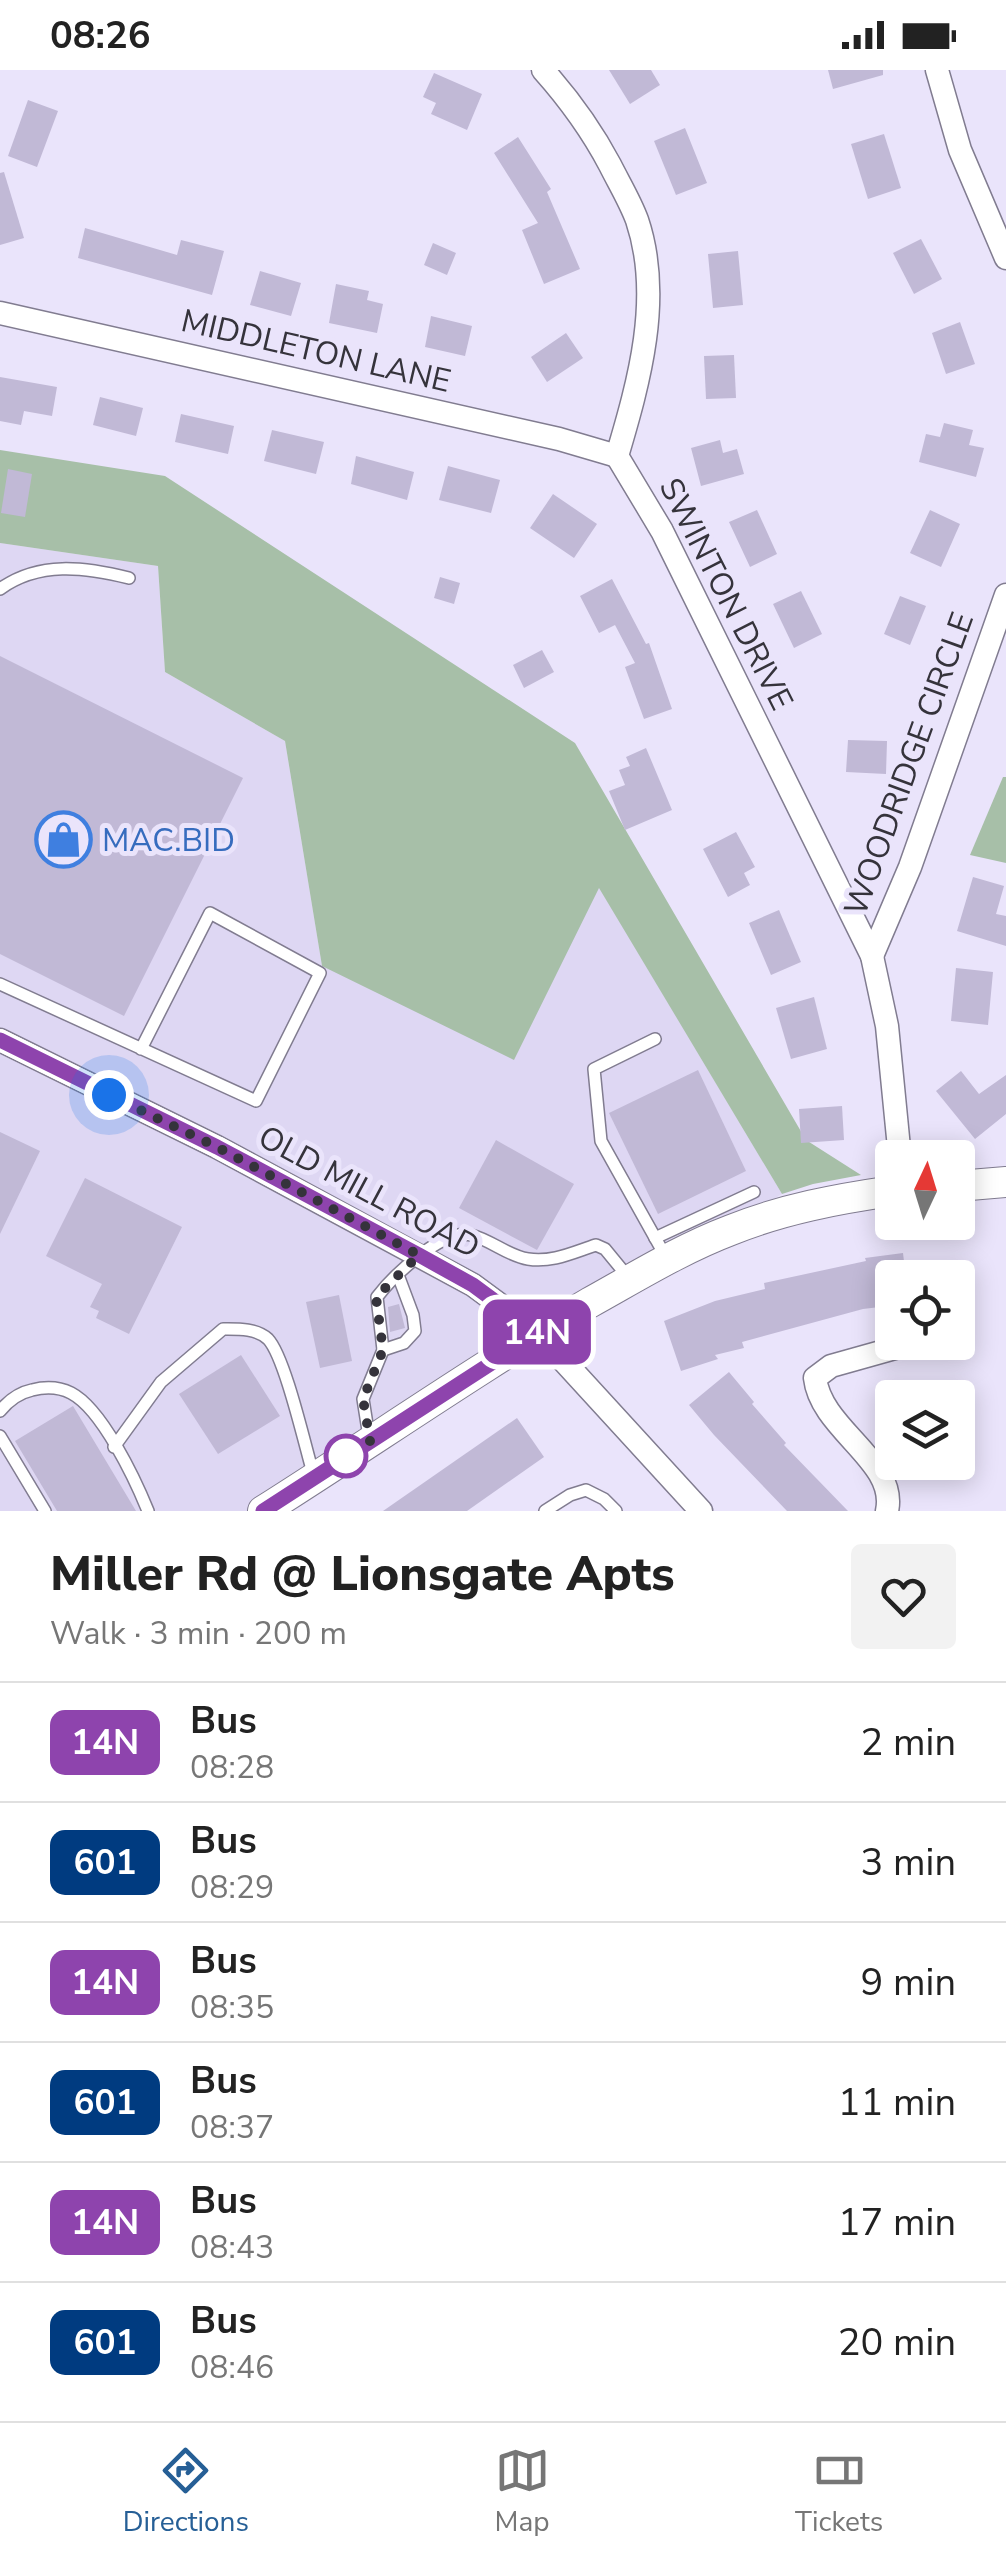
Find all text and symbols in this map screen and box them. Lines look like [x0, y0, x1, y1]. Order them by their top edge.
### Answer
text: 08:26 [50, 10, 151, 61]
street label: MIDDLETON LANE [177, 299, 455, 403]
street label: SWINTON DRIVE [649, 471, 803, 717]
street label: WOODRIDGE CIRCLE [834, 607, 984, 921]
shop icon: MAC.BID [33, 810, 93, 870]
place label: MAC.BID [102, 819, 235, 862]
your location [84, 1070, 134, 1120]
street label: OLD MILL ROAD [251, 1116, 487, 1268]
north arrow [875, 1140, 975, 1240]
map controls [875, 1140, 975, 1480]
button: locate [875, 1260, 975, 1360]
line badge: 14N [480, 1300, 594, 1364]
text: 14N [503, 1309, 571, 1356]
button: layers [875, 1380, 975, 1480]
unlabelled marker [325, 1435, 367, 1477]
text: Miller Rd @ Lionsgate Apts [50, 1541, 675, 1607]
button: heart [851, 1544, 956, 1649]
text: Walk · 3 min · 200 m [50, 1612, 347, 1655]
text: Bus [190, 1695, 257, 1746]
text: 2 min [861, 1717, 956, 1768]
text: 14N [71, 1719, 139, 1766]
text: 08:28 [190, 1746, 274, 1789]
text: Bus [190, 1815, 257, 1866]
text: 3 min [861, 1837, 956, 1888]
text: 601 [73, 1839, 137, 1886]
text: 08:29 [190, 1866, 274, 1909]
text: Bus [190, 1935, 257, 1986]
text: 9 min [861, 1957, 956, 2008]
text: 14N [71, 1959, 139, 2006]
text: 08:35 [190, 1986, 274, 2029]
text: Bus [190, 2055, 257, 2106]
text: 11 min [838, 2077, 956, 2128]
text: 601 [73, 2079, 137, 2126]
text: 08:37 [190, 2106, 274, 2149]
text: Bus [190, 2175, 257, 2226]
text: 17 min [838, 2197, 956, 2248]
text: 14N [71, 2199, 139, 2246]
text: 08:43 [190, 2226, 274, 2269]
text: Bus [190, 2295, 257, 2346]
text: 20 min [838, 2317, 956, 2368]
text: 601 [73, 2319, 137, 2366]
text: 08:46 [190, 2346, 274, 2389]
tab: Directions [123, 2443, 249, 2541]
tab: Map [494, 2443, 550, 2541]
tab: Tickets [795, 2443, 883, 2541]

